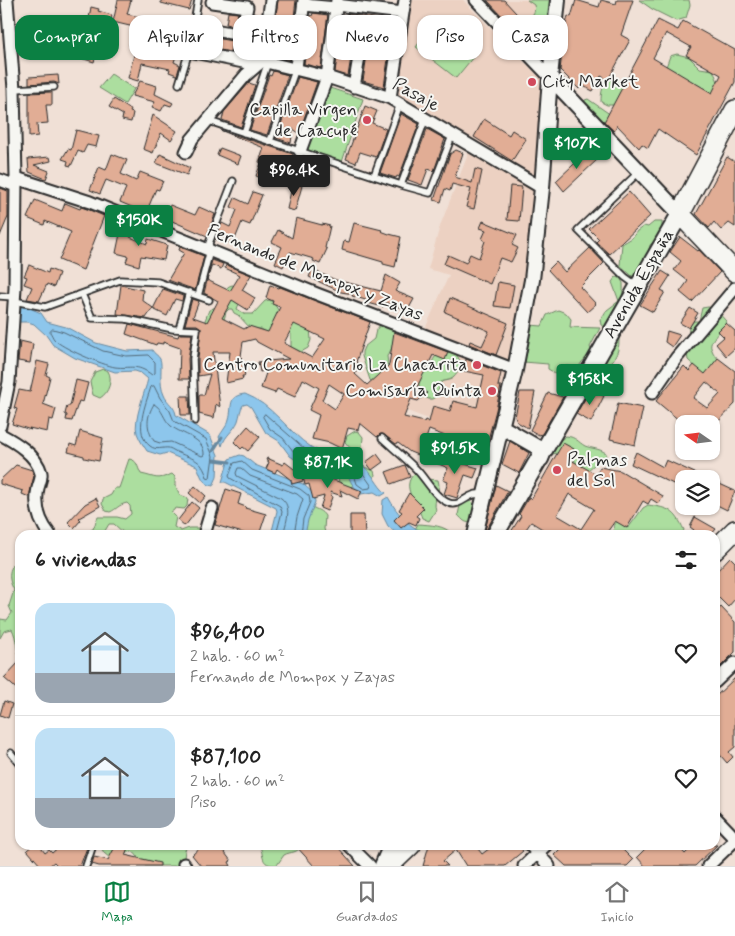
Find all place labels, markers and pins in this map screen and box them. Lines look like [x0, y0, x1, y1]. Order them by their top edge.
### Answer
place label: City Market [542, 70, 639, 94]
marker: City Market [526, 76, 538, 88]
place label: Capilla Virgen de Caacupé [249, 98, 357, 143]
marker: Capilla Virgen de Caacupé [361, 114, 373, 126]
pin: $107K [542, 128, 612, 170]
pin: $96.4K [253, 154, 335, 197]
pin: $150K [104, 204, 174, 247]
place label: Centro Comunitario La Chacarita [203, 353, 467, 377]
marker: Centro Comunitario La Chacarita [471, 359, 483, 371]
pin: $158K [555, 364, 625, 406]
place label: Comisaría Quinta [345, 379, 482, 403]
marker: Comisaría Quinta [486, 385, 498, 397]
pin: $91.5K [414, 432, 496, 475]
pin: $87.1K [287, 446, 369, 489]
place label: Palmas del Sol [567, 448, 627, 493]
marker: Palmas del Sol [551, 464, 563, 476]

